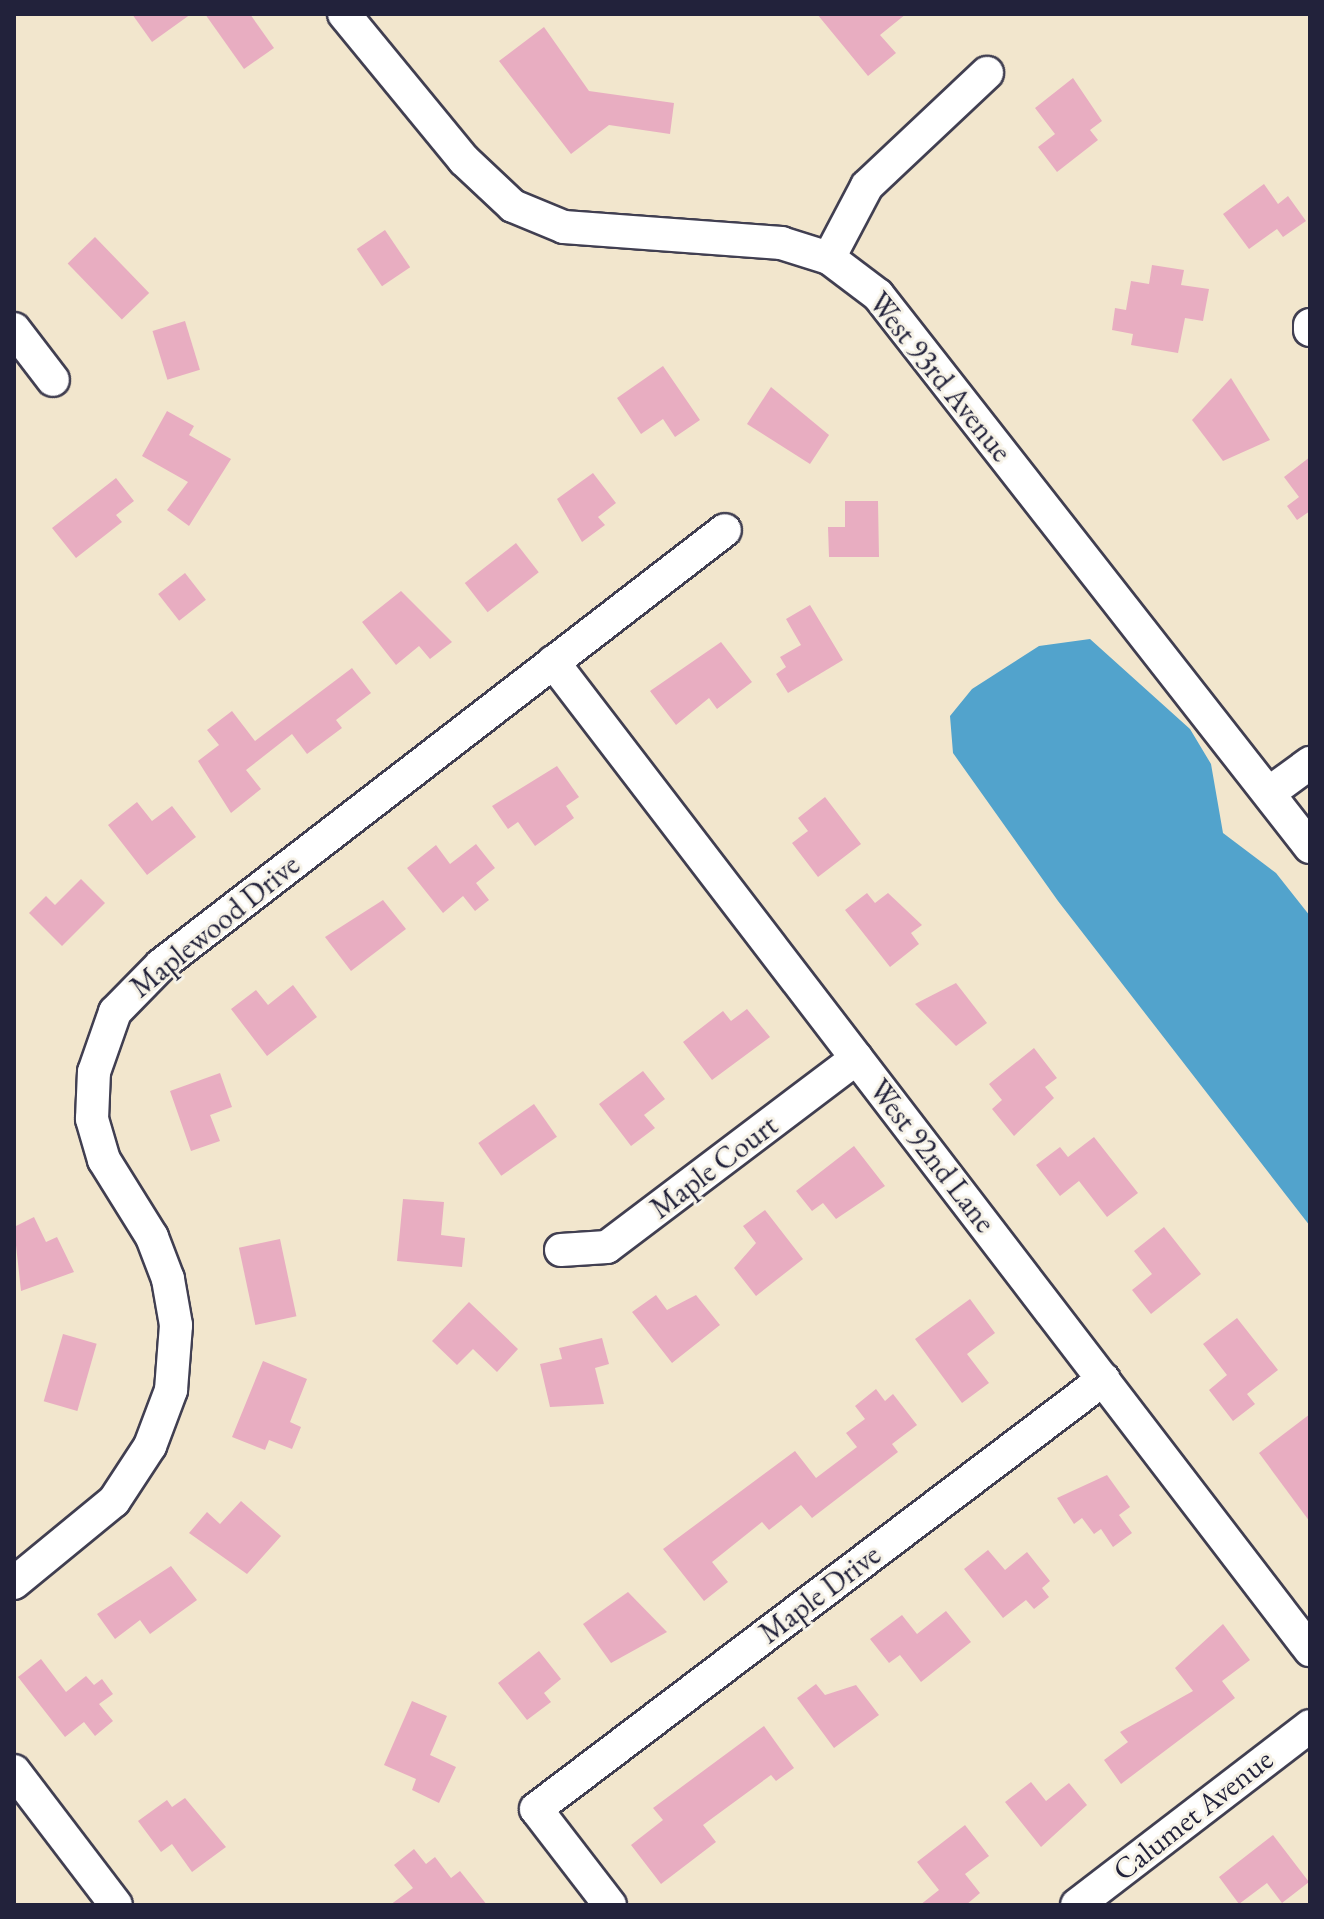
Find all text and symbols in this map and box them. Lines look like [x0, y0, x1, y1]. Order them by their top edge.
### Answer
street label: West 93rd Avenue [861, 285, 1019, 469]
street label: Maplewood Drive [123, 847, 307, 1005]
street label: West 92nd Lane [861, 1072, 1003, 1240]
street label: Maple Court [643, 1108, 785, 1226]
street label: Maple Drive [752, 1537, 888, 1651]
street label: Calumet Avenue [1106, 1741, 1280, 1889]

